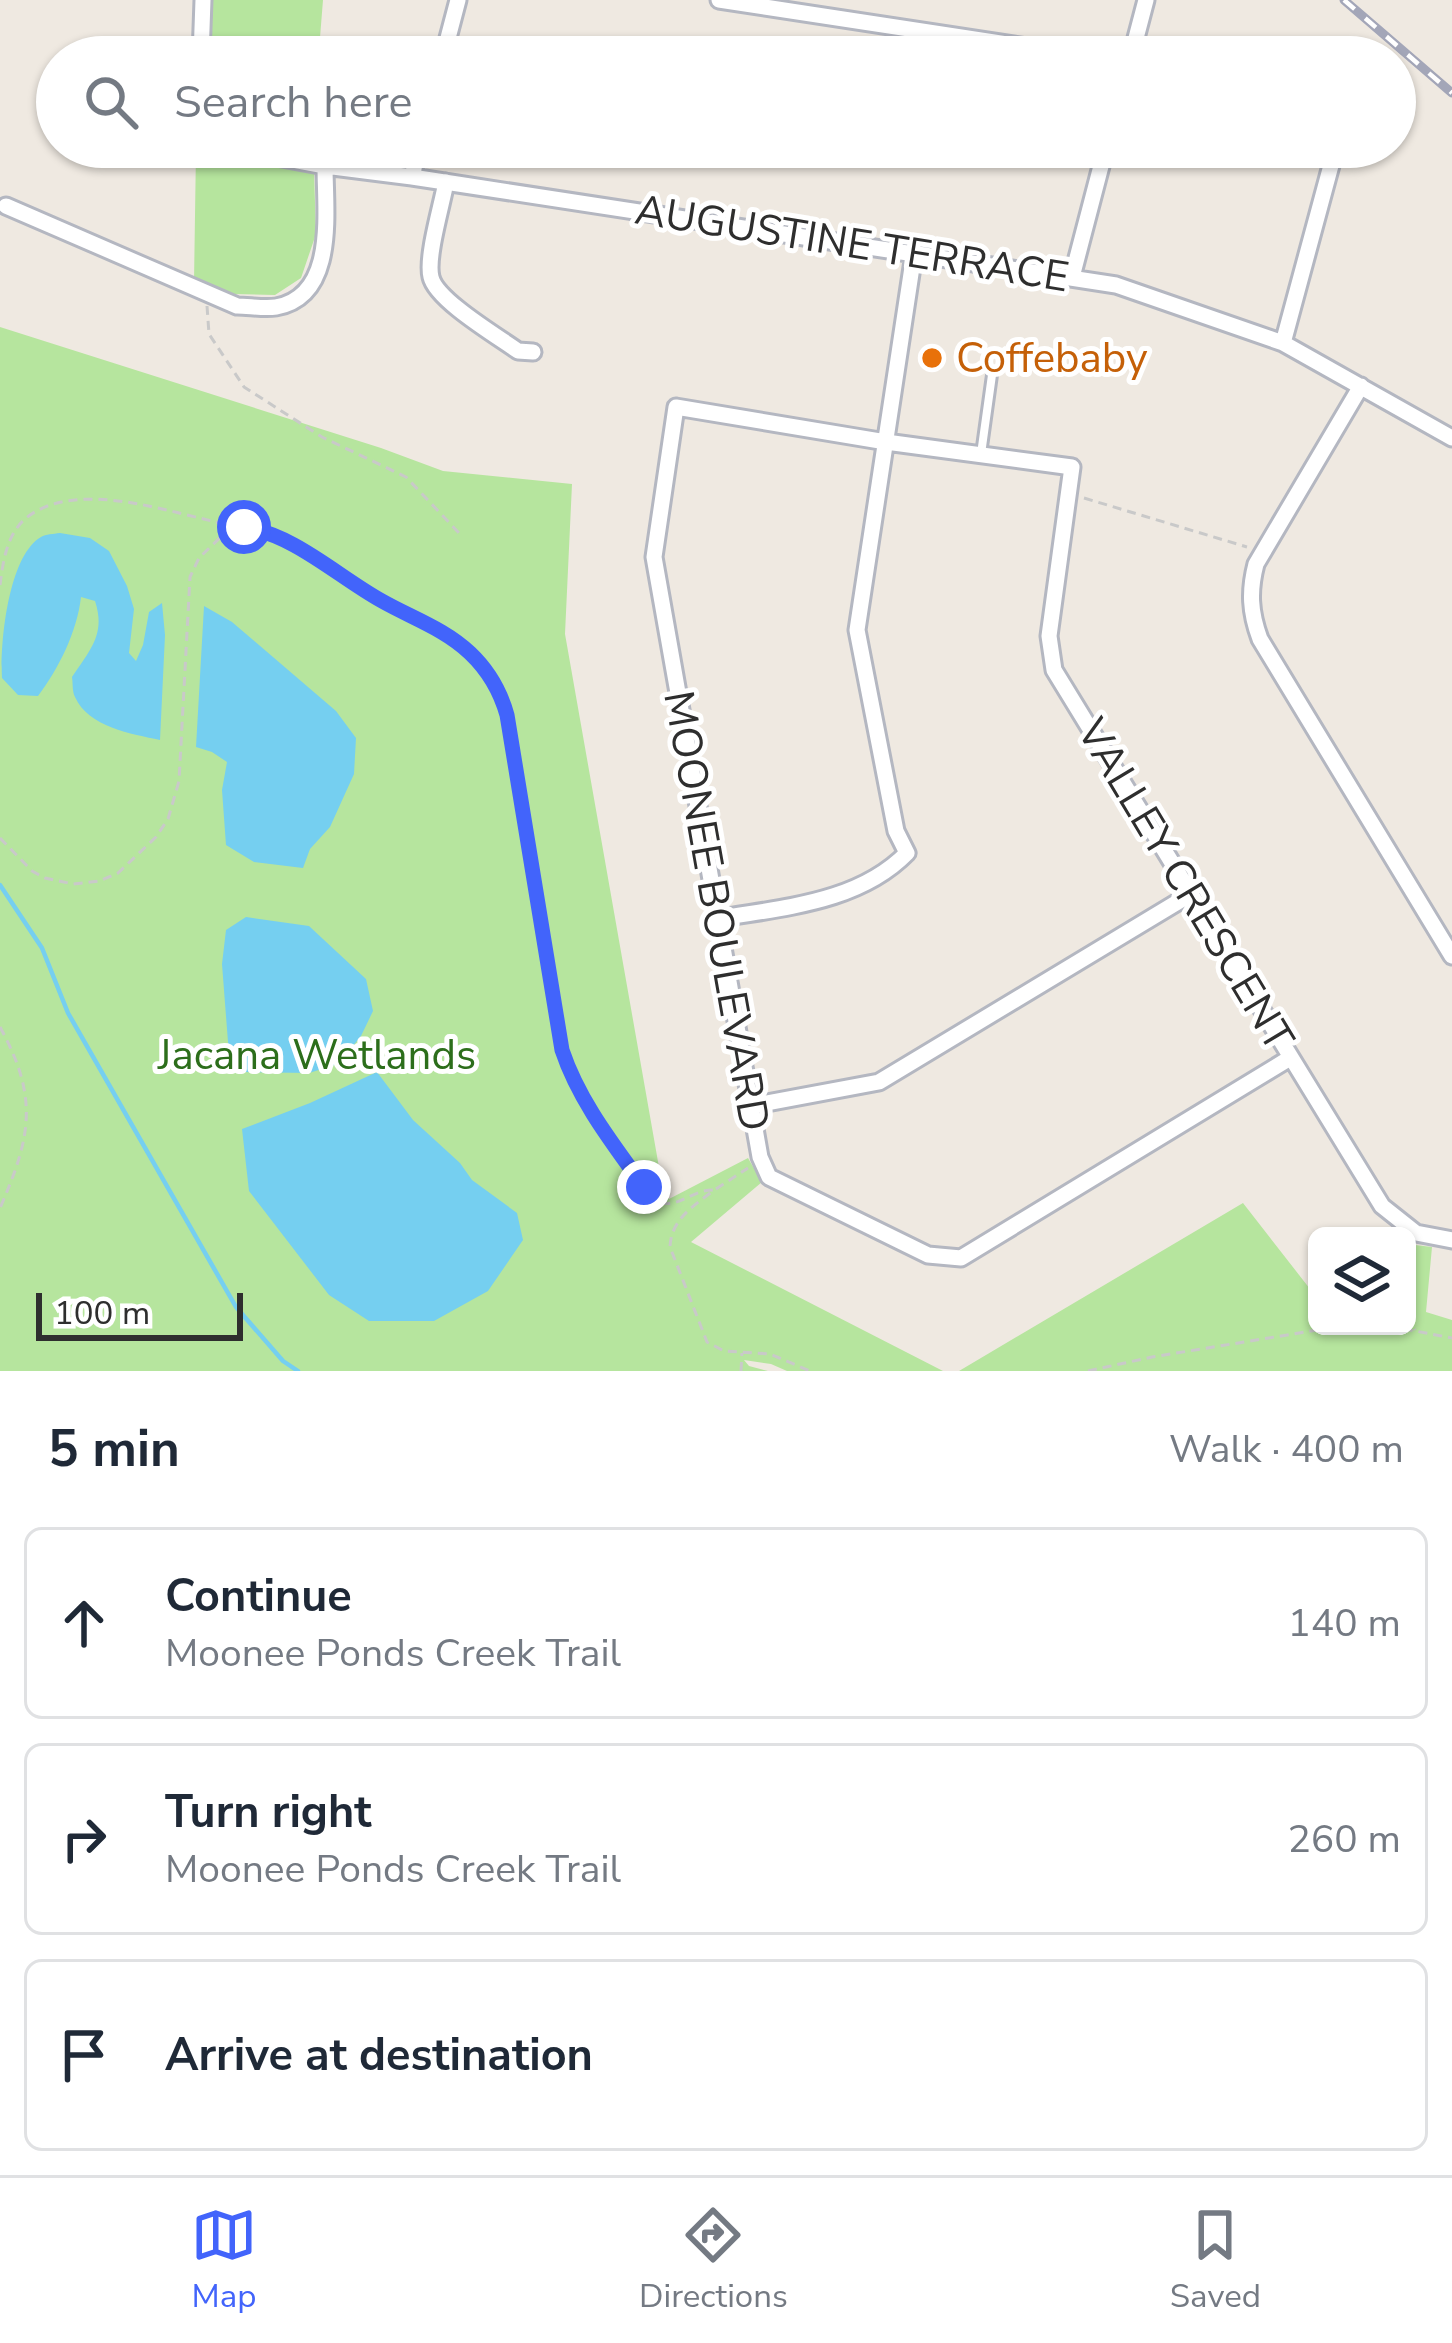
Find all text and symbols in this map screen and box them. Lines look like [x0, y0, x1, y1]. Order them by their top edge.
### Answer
search box [36, 36, 1416, 168]
icon: search [78, 69, 144, 135]
text: Search here [174, 72, 413, 133]
street label: AUGUSTINE TERRACE [631, 182, 1073, 306]
place label: Coffebaby [956, 330, 1148, 387]
marker: Coffebaby [919, 345, 945, 371]
route start [217, 500, 271, 554]
street label: MOONEE BOULEVARD [649, 686, 783, 1136]
street label: VALLEY CRESCENT [1063, 707, 1307, 1062]
park label: Jacana Wetlands [157, 1027, 476, 1084]
route end [617, 1160, 671, 1214]
map controls [1308, 1227, 1416, 1335]
button: layers [1308, 1227, 1416, 1335]
scale bar [36, 1287, 243, 1340]
text: 100 m [54, 1291, 150, 1336]
text: 5 min [48, 1414, 180, 1484]
text: Walk · 400 m [1169, 1423, 1404, 1476]
text: Continue [165, 1566, 352, 1627]
icon: ahead [51, 1590, 117, 1656]
text: 140 m [1287, 1597, 1401, 1650]
text: Moonee Ponds Creek Trail [165, 1627, 621, 1680]
text: Turn right [165, 1782, 372, 1843]
icon: right [51, 1806, 117, 1872]
text: 260 m [1287, 1813, 1401, 1866]
text: Moonee Ponds Creek Trail [165, 1843, 621, 1896]
icon: arrive [51, 2022, 117, 2088]
text: Arrive at destination [165, 2025, 593, 2086]
tab: Map [191, 2202, 257, 2319]
tab: Directions [639, 2202, 788, 2319]
tab: Saved [1170, 2202, 1261, 2319]

